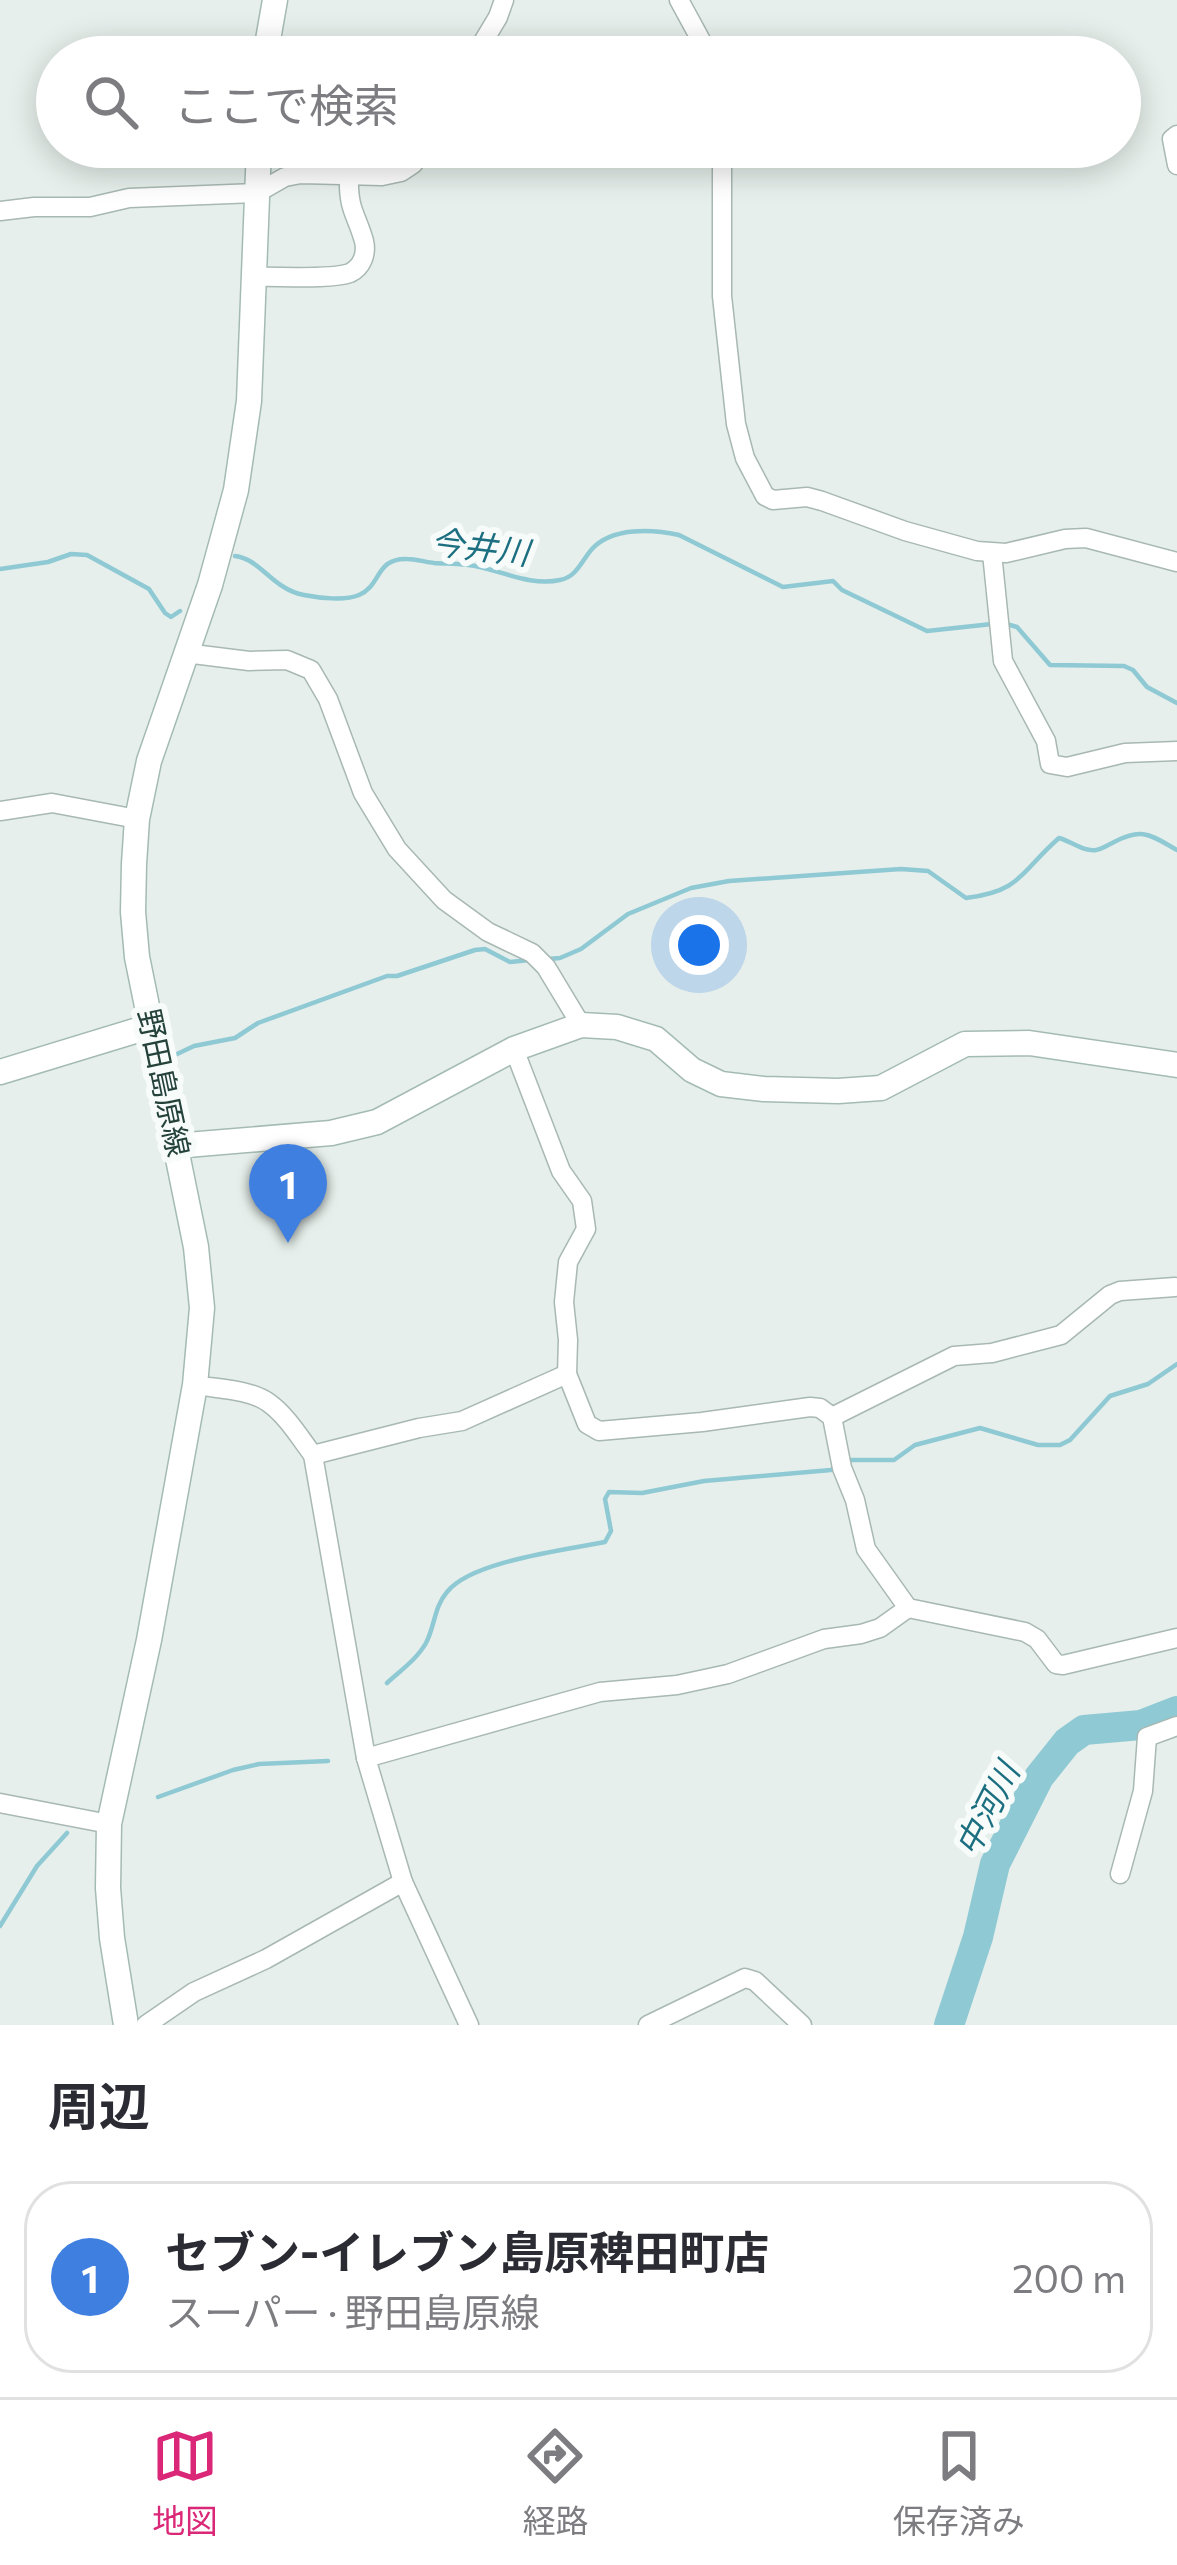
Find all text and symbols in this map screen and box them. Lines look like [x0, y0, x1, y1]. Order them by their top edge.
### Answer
search box [36, 36, 1141, 168]
icon: search [78, 69, 144, 135]
text: ここで検索 [174, 76, 399, 131]
water label: 今井川 [429, 519, 535, 572]
your location [669, 915, 729, 975]
street label: 野田島原線 [132, 1005, 199, 1160]
pin: 1 [249, 1144, 327, 1243]
water label: 中河川 [945, 1752, 1028, 1862]
text: 周辺 [48, 2073, 150, 2136]
text: セブン-イレブン島原稗田町店 [165, 2223, 769, 2278]
text: 1 [81, 2253, 99, 2301]
text: 200 m [1012, 2253, 1126, 2301]
text: スーパー · 野田島原線 [165, 2287, 540, 2335]
tab: 地図 [152, 2423, 218, 2543]
tab: 経路 [522, 2423, 588, 2543]
tab: 保存済み [893, 2423, 1025, 2543]

